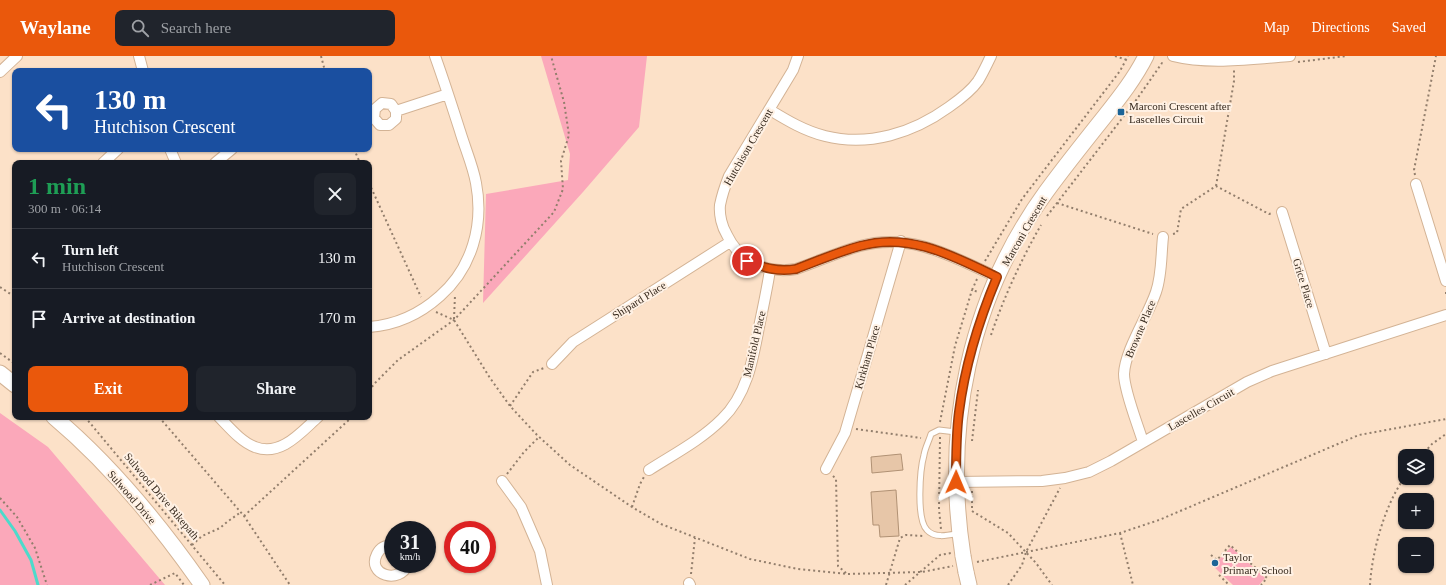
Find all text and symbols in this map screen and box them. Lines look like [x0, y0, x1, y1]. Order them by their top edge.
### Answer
search box [115, 10, 395, 46]
text: Waylane [20, 17, 91, 38]
icon: search [129, 17, 151, 39]
text: Search here [161, 20, 231, 36]
text: Map [1264, 20, 1289, 35]
text: Directions [1311, 20, 1370, 35]
text: Saved [1392, 20, 1426, 35]
icon: left [28, 84, 80, 136]
text: 130 m [94, 84, 166, 115]
place label: Marconi Crescent after Lascelles Circuit [1129, 100, 1231, 125]
street label: Hutchison Crescent [721, 107, 775, 187]
marker: Marconi Crescent after Lascelles Circuit [1116, 107, 1126, 117]
text: Hutchison Crescent [94, 117, 235, 137]
text: 1 min [28, 173, 86, 199]
button: close [314, 173, 356, 215]
street label: Marconi Crescent [999, 194, 1049, 268]
text: 300 m · 06:14 [28, 201, 101, 216]
text: Turn left [62, 242, 119, 258]
pin [730, 244, 764, 278]
icon: left [28, 248, 50, 270]
text: 130 m [318, 250, 356, 266]
icon: arrive [736, 250, 758, 272]
street label: Grice Place [1291, 257, 1317, 309]
text: Hutchison Crescent [62, 259, 164, 274]
street label: Shipard Place [610, 279, 668, 321]
street label: Browne Place [1122, 298, 1158, 360]
icon: arrive [28, 308, 50, 330]
text: Arrive at destination [62, 310, 195, 326]
text: 170 m [318, 310, 356, 326]
street label: Manifold Place [741, 310, 767, 378]
street label: Kirkham Place [852, 324, 882, 390]
button: Exit [28, 366, 188, 412]
button: Share [196, 366, 356, 412]
street label: Lascelles Circuit [1166, 385, 1236, 433]
map controls [1398, 449, 1434, 573]
button: layers [1398, 449, 1434, 485]
street label: Sulwood Drive Bikepath [122, 450, 202, 542]
position arrow [935, 461, 977, 503]
street label: Sulwood Drive [105, 467, 159, 527]
button: + [1398, 493, 1434, 529]
speed limit sign: 40 [444, 521, 496, 573]
text: 31 [400, 531, 420, 553]
button: − [1398, 537, 1434, 573]
text: km/h [400, 551, 420, 562]
place label: Taylor Primary School [1223, 551, 1292, 576]
marker: Taylor Primary School [1210, 558, 1220, 568]

